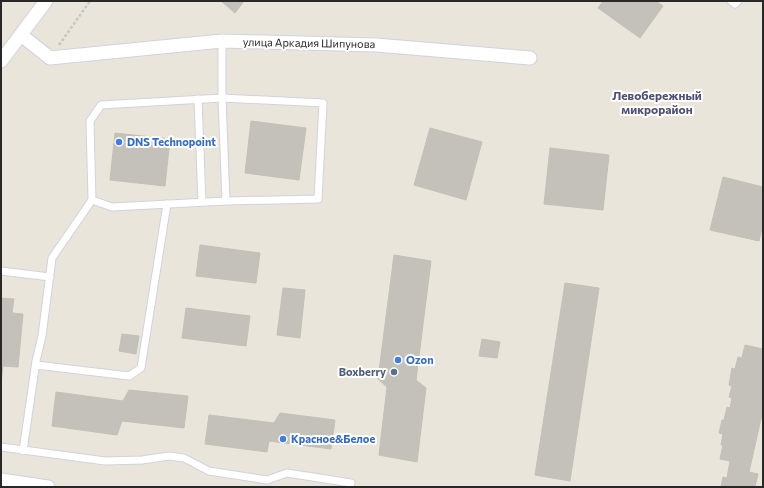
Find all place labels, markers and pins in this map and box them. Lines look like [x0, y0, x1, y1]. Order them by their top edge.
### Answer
place label: DNS Technopoint [127, 135, 216, 148]
marker: DNS Technopoint [114, 137, 124, 147]
place label: Ozon [406, 353, 434, 366]
marker: Ozon [393, 355, 403, 365]
place label: Boxberry [339, 365, 386, 378]
marker: Boxberry [389, 367, 399, 377]
place label: Красное&Белое [291, 432, 375, 445]
marker: Красное&Белое [278, 434, 288, 444]

